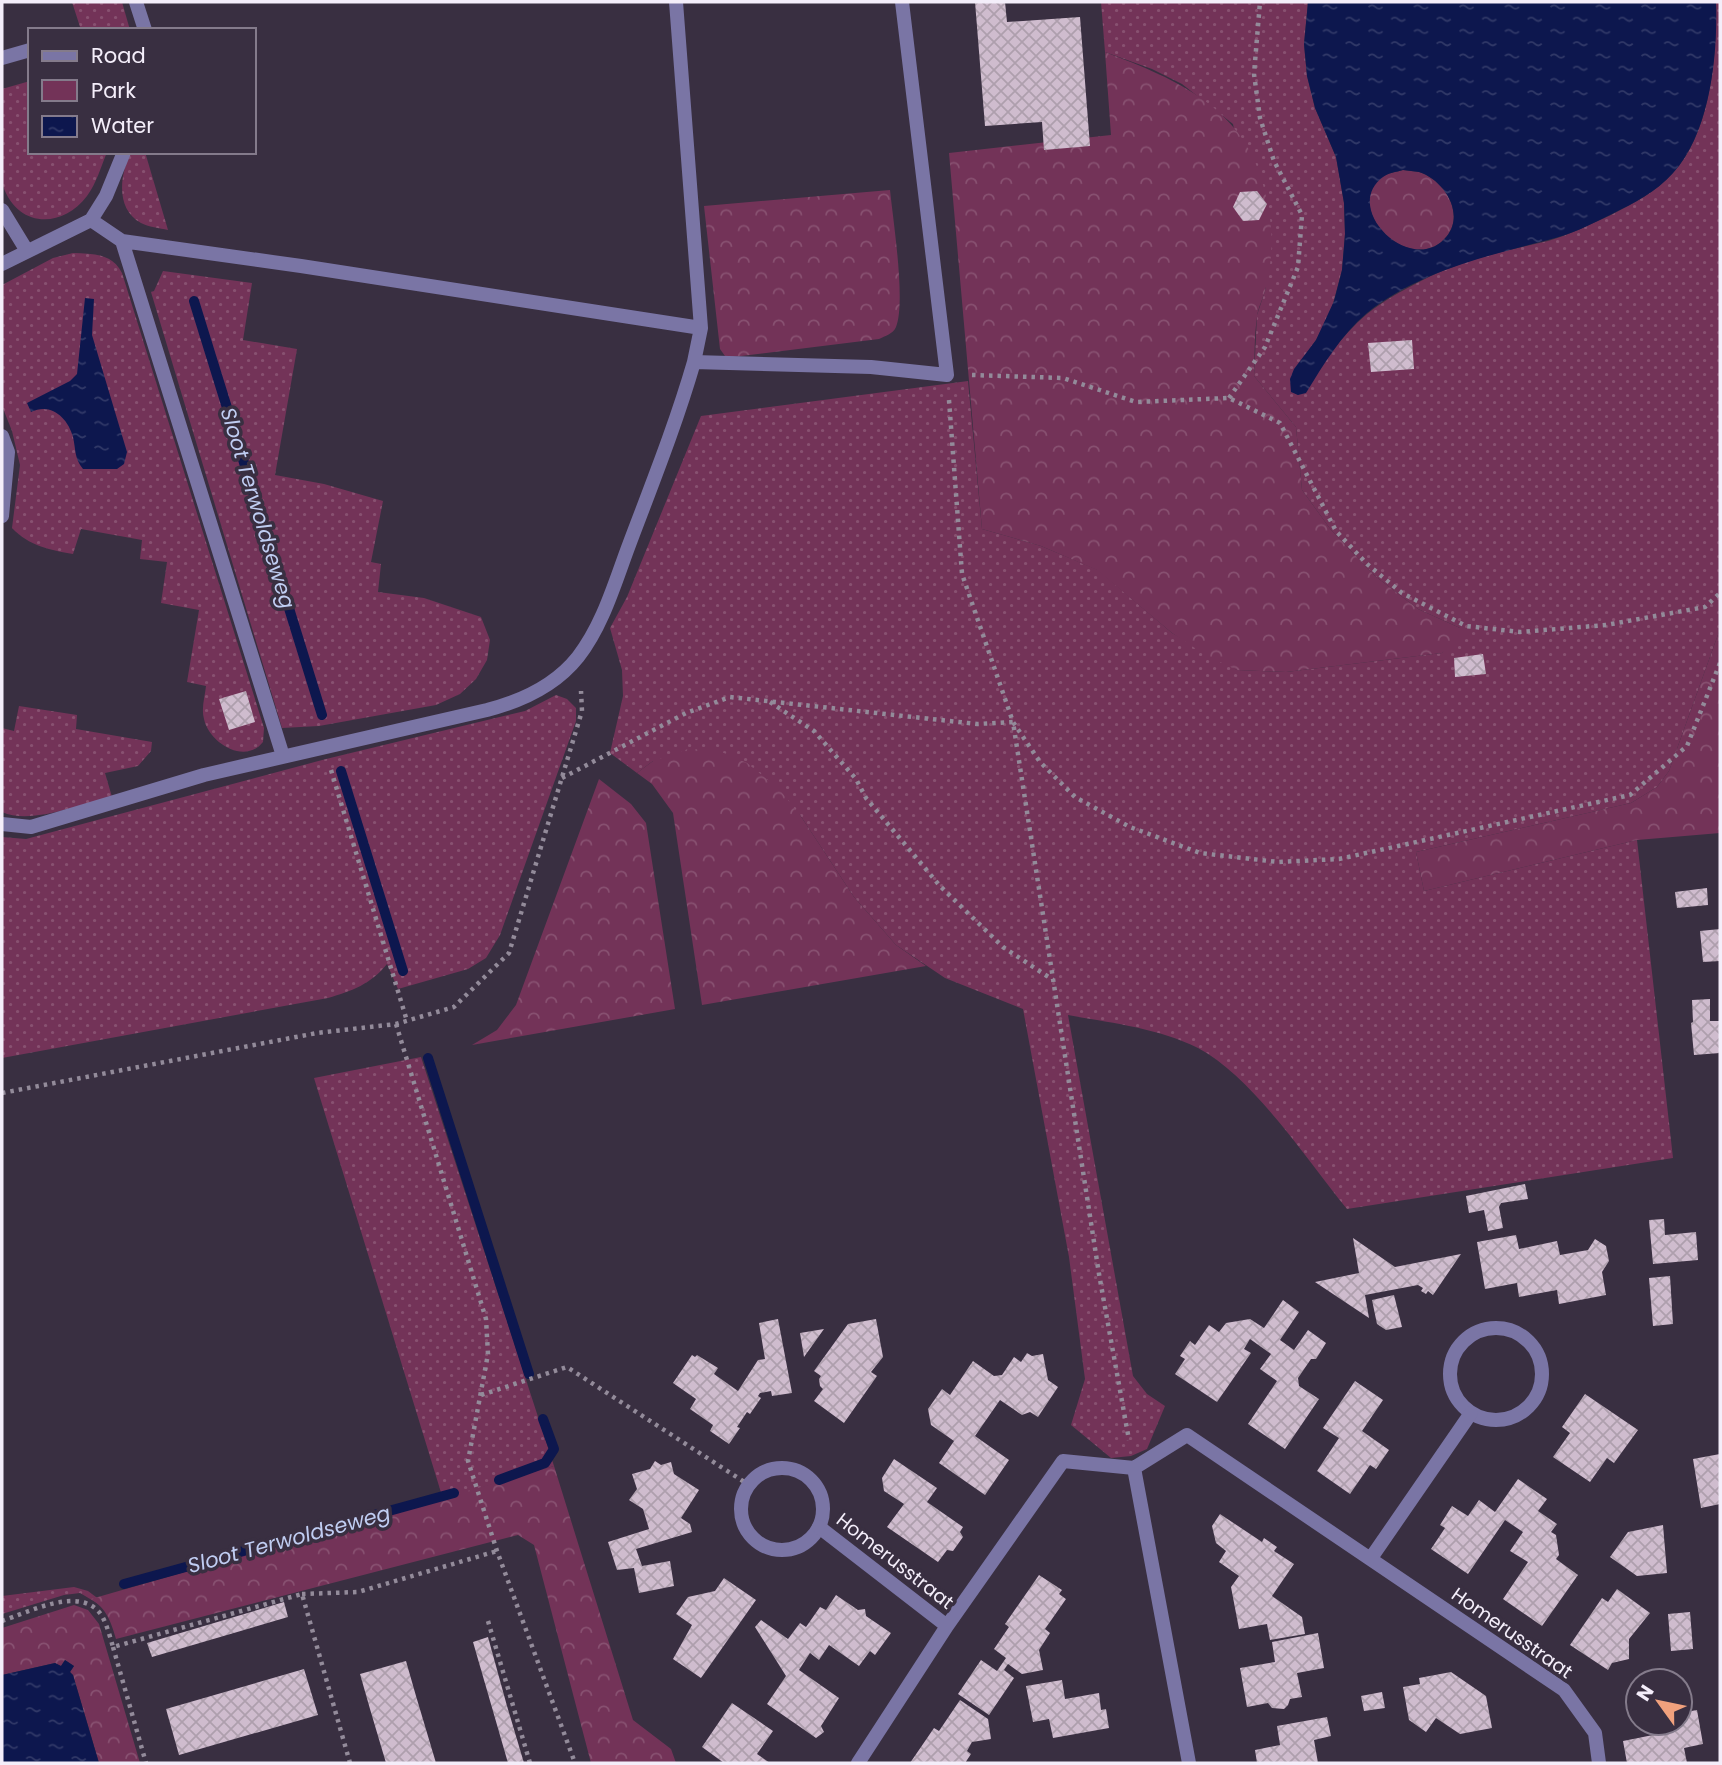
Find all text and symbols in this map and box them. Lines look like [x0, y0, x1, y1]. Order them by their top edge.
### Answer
legend [28, 28, 256, 154]
text: Road [91, 41, 146, 70]
text: Park [91, 76, 136, 105]
text: Water [91, 111, 154, 140]
water label: Sloot Terwoldseweg [214, 404, 302, 612]
water label: Sloot Terwoldseweg [184, 1498, 394, 1580]
street label: Homerusstraat [831, 1507, 959, 1616]
street label: Homerusstraat [1446, 1581, 1578, 1685]
north arrow [1624, 1667, 1694, 1737]
text: N [1630, 1680, 1660, 1706]

